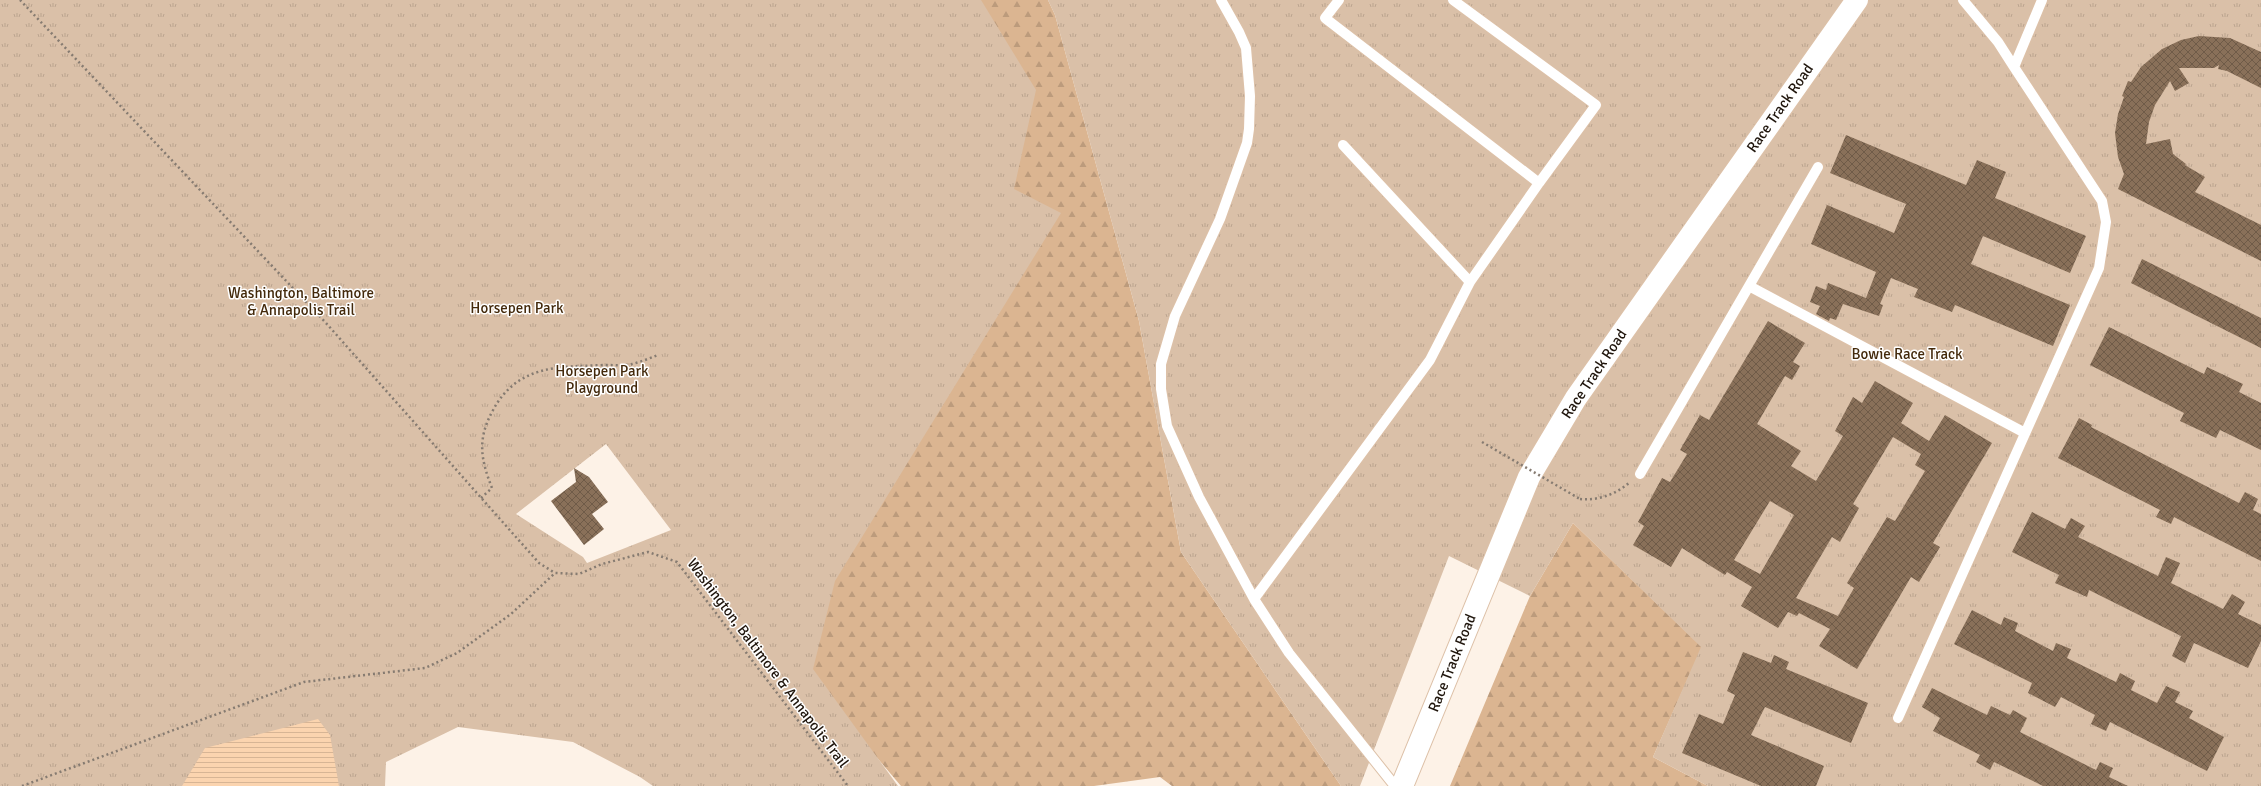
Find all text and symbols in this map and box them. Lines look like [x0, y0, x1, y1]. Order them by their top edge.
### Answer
street label: Race Track Road [1743, 60, 1817, 156]
park label: Washington, Baltimore & Annapolis Trail [228, 284, 374, 319]
park label: Horsepen Park [470, 299, 564, 317]
street label: Race Track Road [1558, 326, 1631, 422]
park label: Bowie Race Track [1851, 345, 1963, 363]
park label: Horsepen Park Playground [555, 362, 649, 397]
street label: Washington, Baltimore & Annapolis Trail [683, 555, 853, 771]
street label: Race Track Road [1424, 611, 1480, 715]

